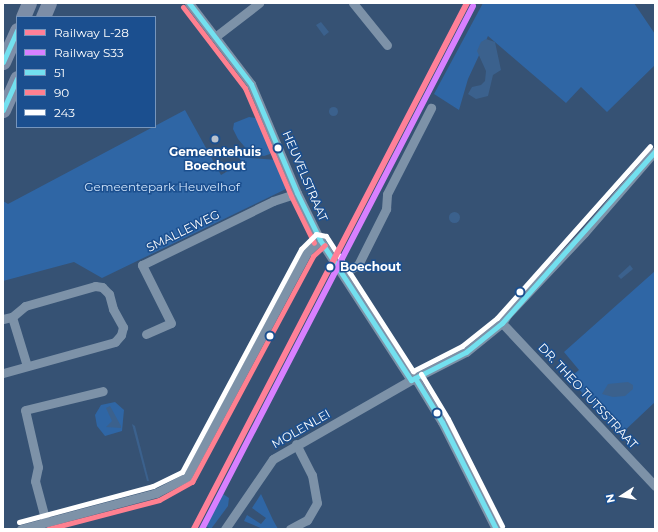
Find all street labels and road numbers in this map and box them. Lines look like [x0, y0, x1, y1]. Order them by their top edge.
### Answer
street label: HEUVELSTRAAT [279, 129, 331, 223]
street label: SMALLEWEG [144, 207, 222, 255]
street label: DR. THEO TUTSSTRAAT [535, 340, 641, 452]
street label: MOLENLEI [269, 406, 333, 452]

